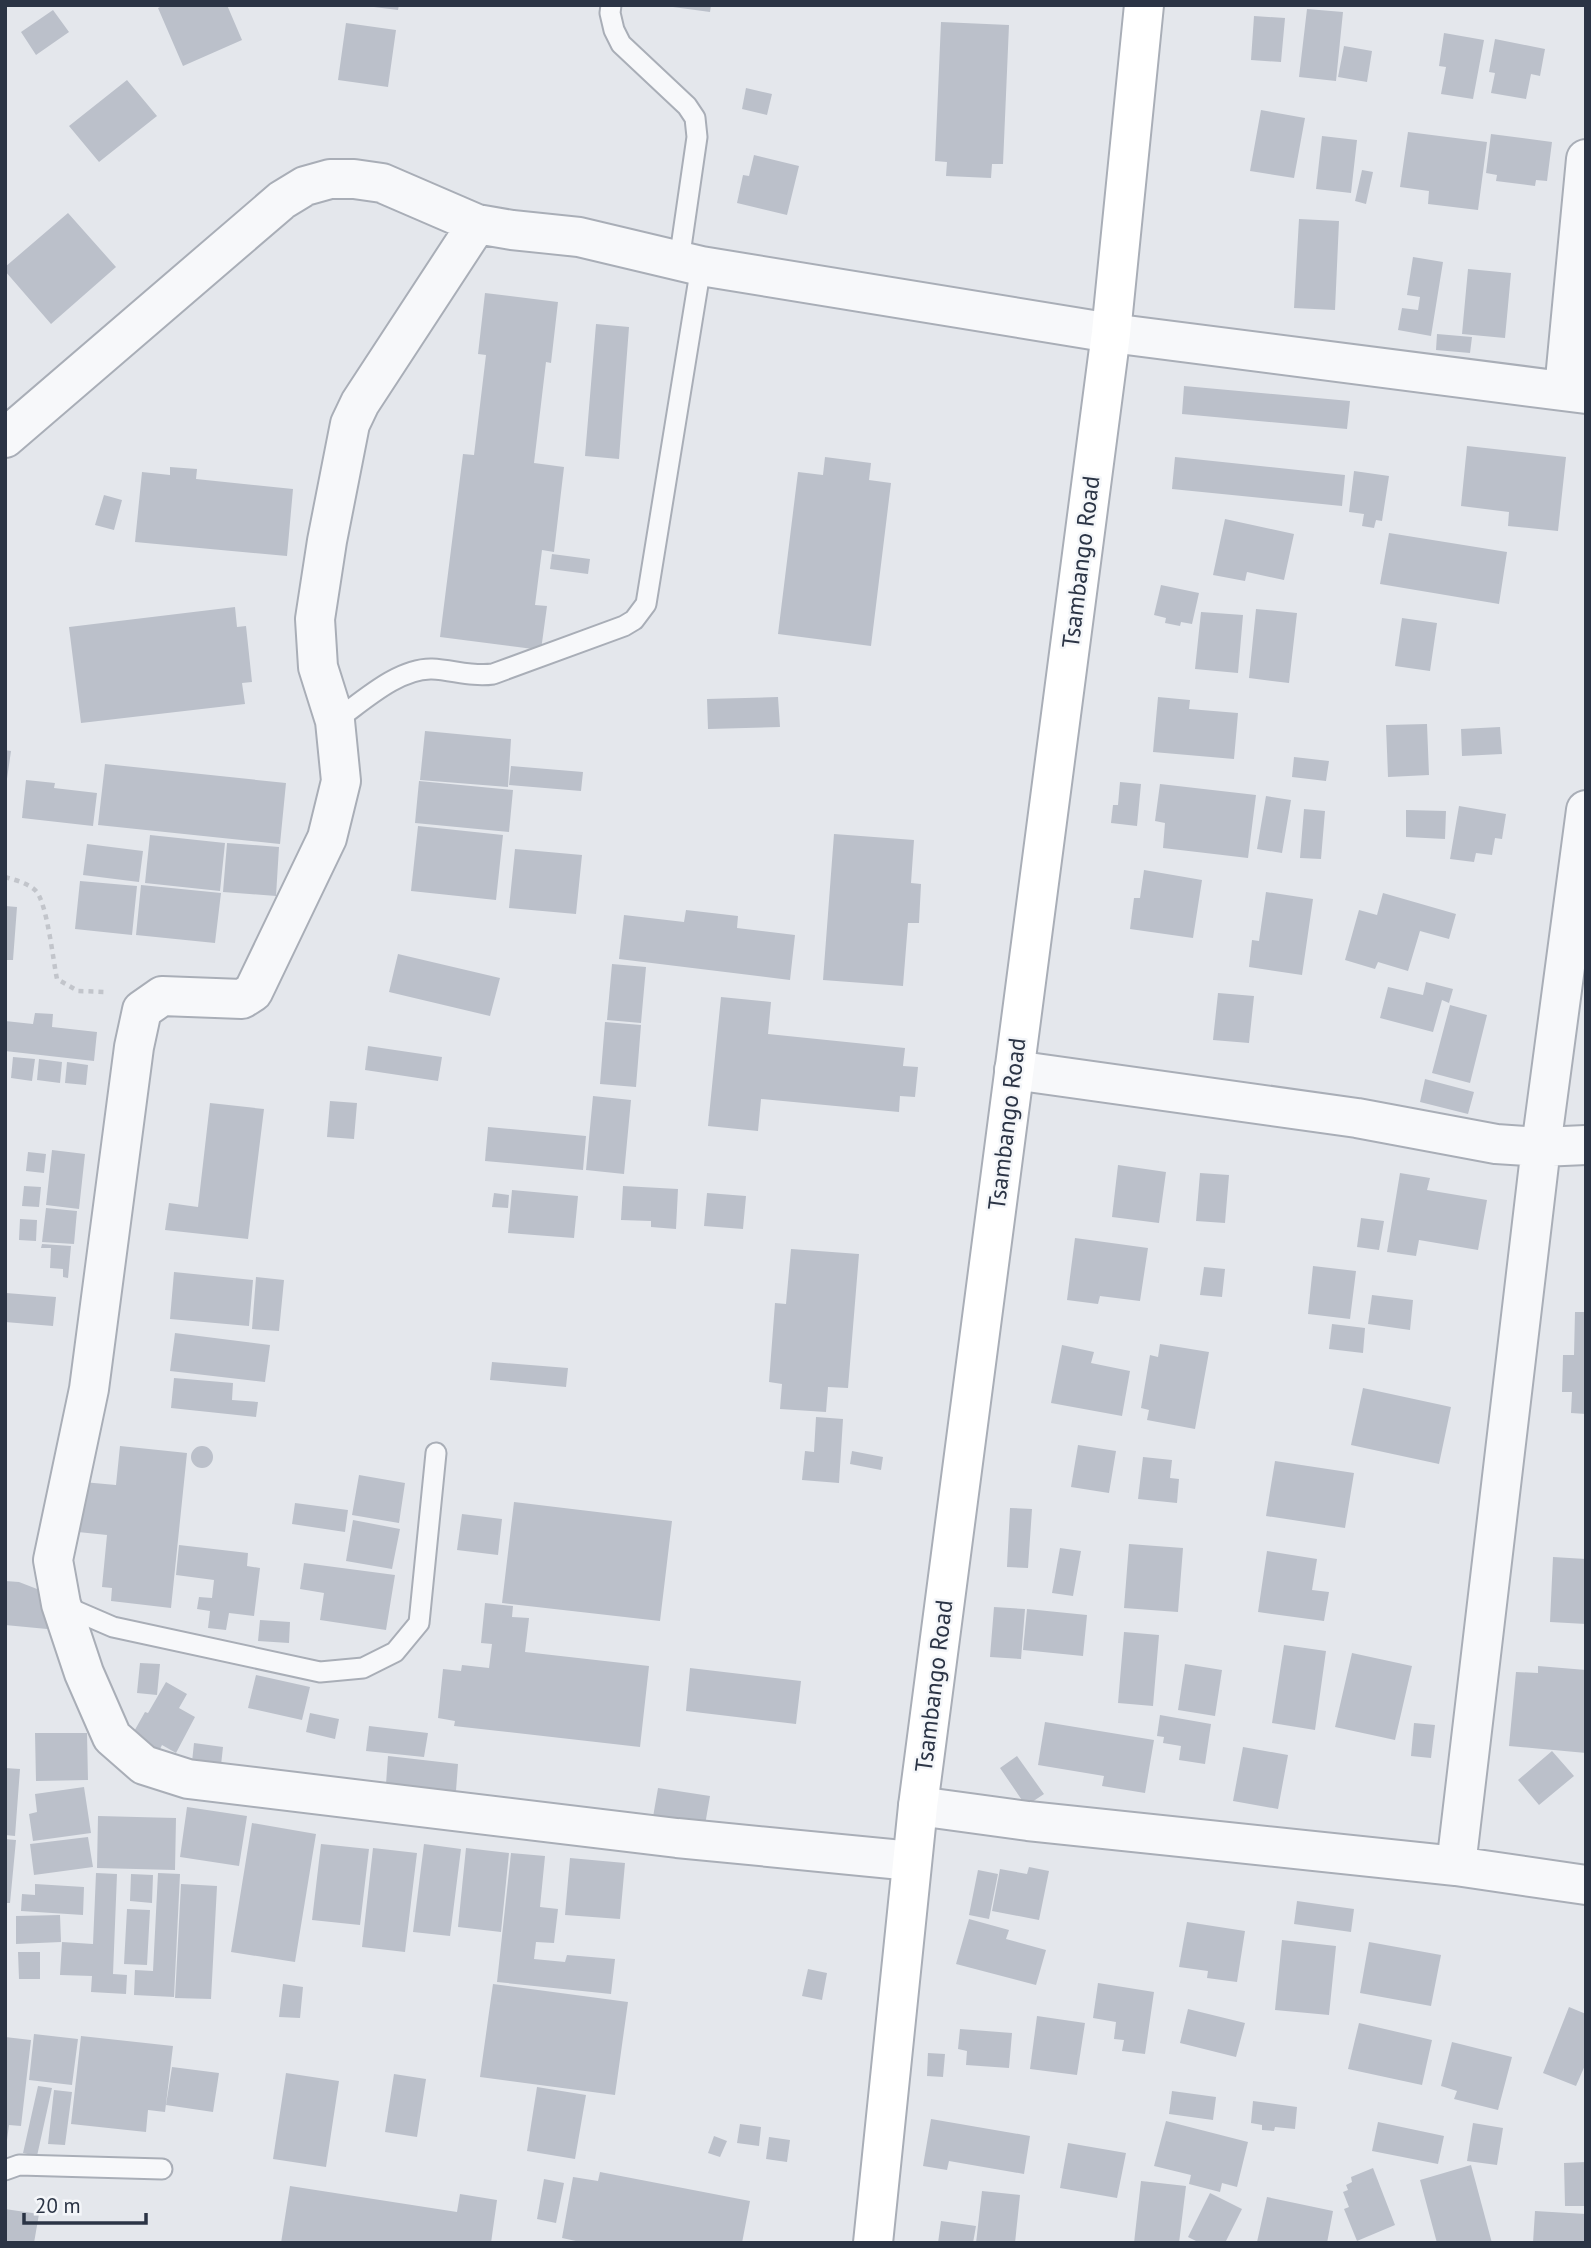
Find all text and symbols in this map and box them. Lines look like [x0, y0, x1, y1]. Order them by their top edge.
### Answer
street label: Tsambango Road [1055, 474, 1106, 650]
street label: Tsambango Road [981, 1036, 1032, 1212]
street label: Tsambango Road [908, 1598, 959, 1774]
scale bar [24, 2182, 147, 2226]
text: 20 m [35, 2192, 81, 2219]

